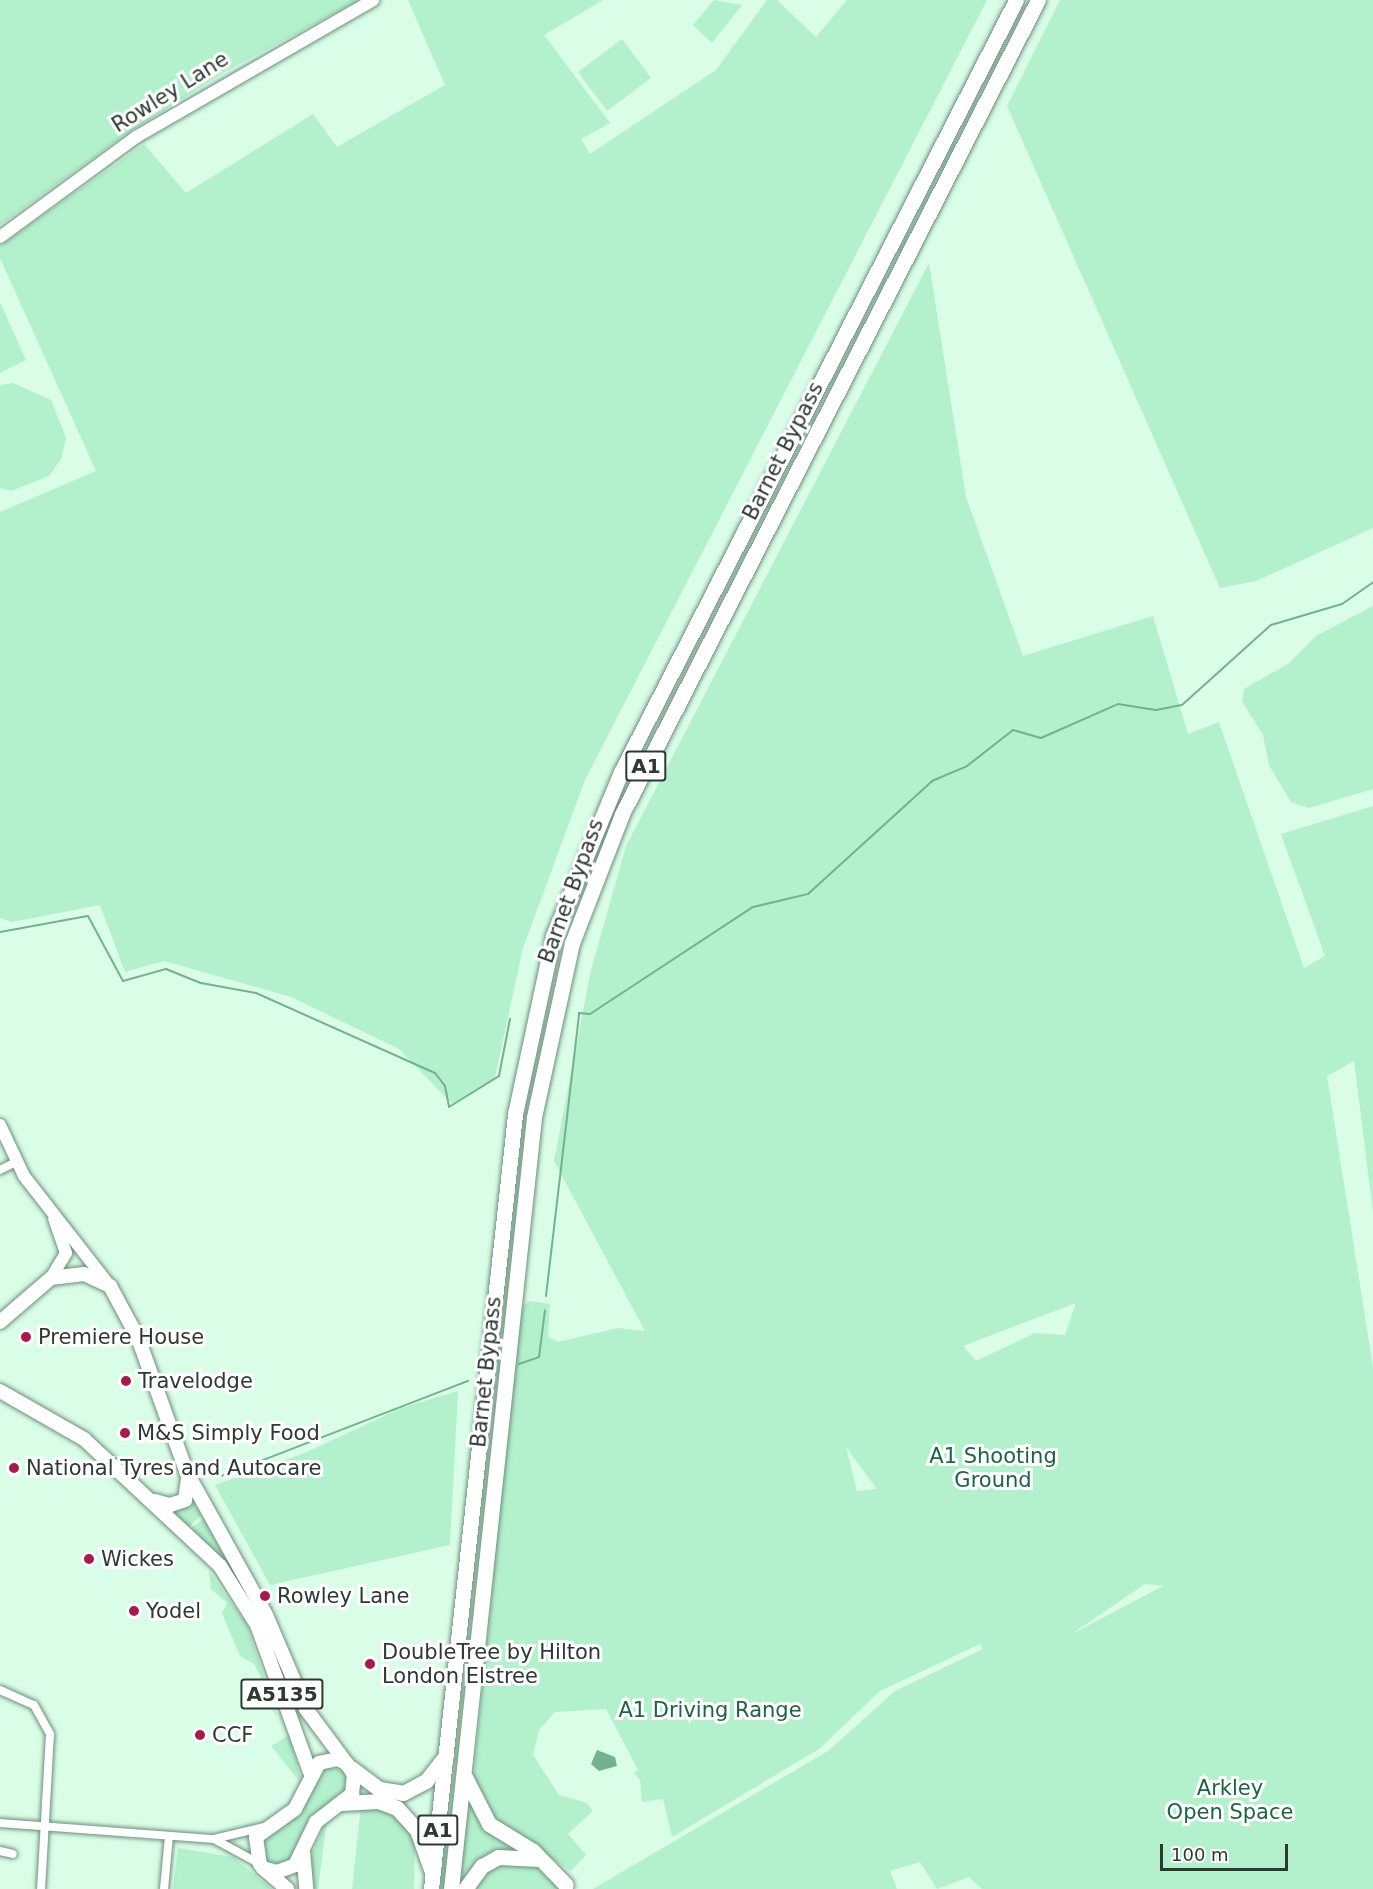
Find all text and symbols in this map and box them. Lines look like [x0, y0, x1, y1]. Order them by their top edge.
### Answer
street label: Rowley Lane [107, 46, 233, 138]
street label: Barnet Bypass [737, 378, 829, 524]
road number: A1 [625, 749, 667, 783]
street label: Barnet Bypass [533, 815, 609, 967]
street label: Barnet Bypass [466, 1295, 506, 1449]
place label: Premiere House [38, 1324, 204, 1350]
marker: Premiere House [19, 1330, 33, 1344]
place label: Travelodge [138, 1368, 253, 1394]
marker: Travelodge [119, 1374, 133, 1388]
place label: M&S Simply Food [137, 1420, 320, 1446]
marker: M&S Simply Food [118, 1426, 132, 1440]
park label: A1 Shooting Ground [929, 1443, 1057, 1493]
place label: National Tyres and Autocare [26, 1455, 321, 1481]
marker: National Tyres and Autocare [7, 1461, 21, 1475]
place label: Wickes [101, 1546, 174, 1572]
marker: Wickes [82, 1552, 96, 1566]
place label: Rowley Lane [277, 1583, 409, 1609]
marker: Rowley Lane [258, 1589, 272, 1603]
place label: Yodel [146, 1598, 201, 1624]
marker: Yodel [127, 1604, 141, 1618]
place label: DoubleTree by Hilton London Elstree [382, 1639, 601, 1689]
marker: DoubleTree by Hilton London Elstree [363, 1657, 377, 1671]
road number: A5135 [240, 1677, 324, 1711]
park label: A1 Driving Range [618, 1697, 802, 1723]
place label: CCF [212, 1722, 253, 1748]
marker: CCF [193, 1728, 207, 1742]
park label: Arkley Open Space [1167, 1775, 1293, 1825]
road number: A1 [417, 1813, 459, 1847]
scale bar [1163, 1832, 1290, 1870]
text: 100 m [1171, 1844, 1229, 1865]

